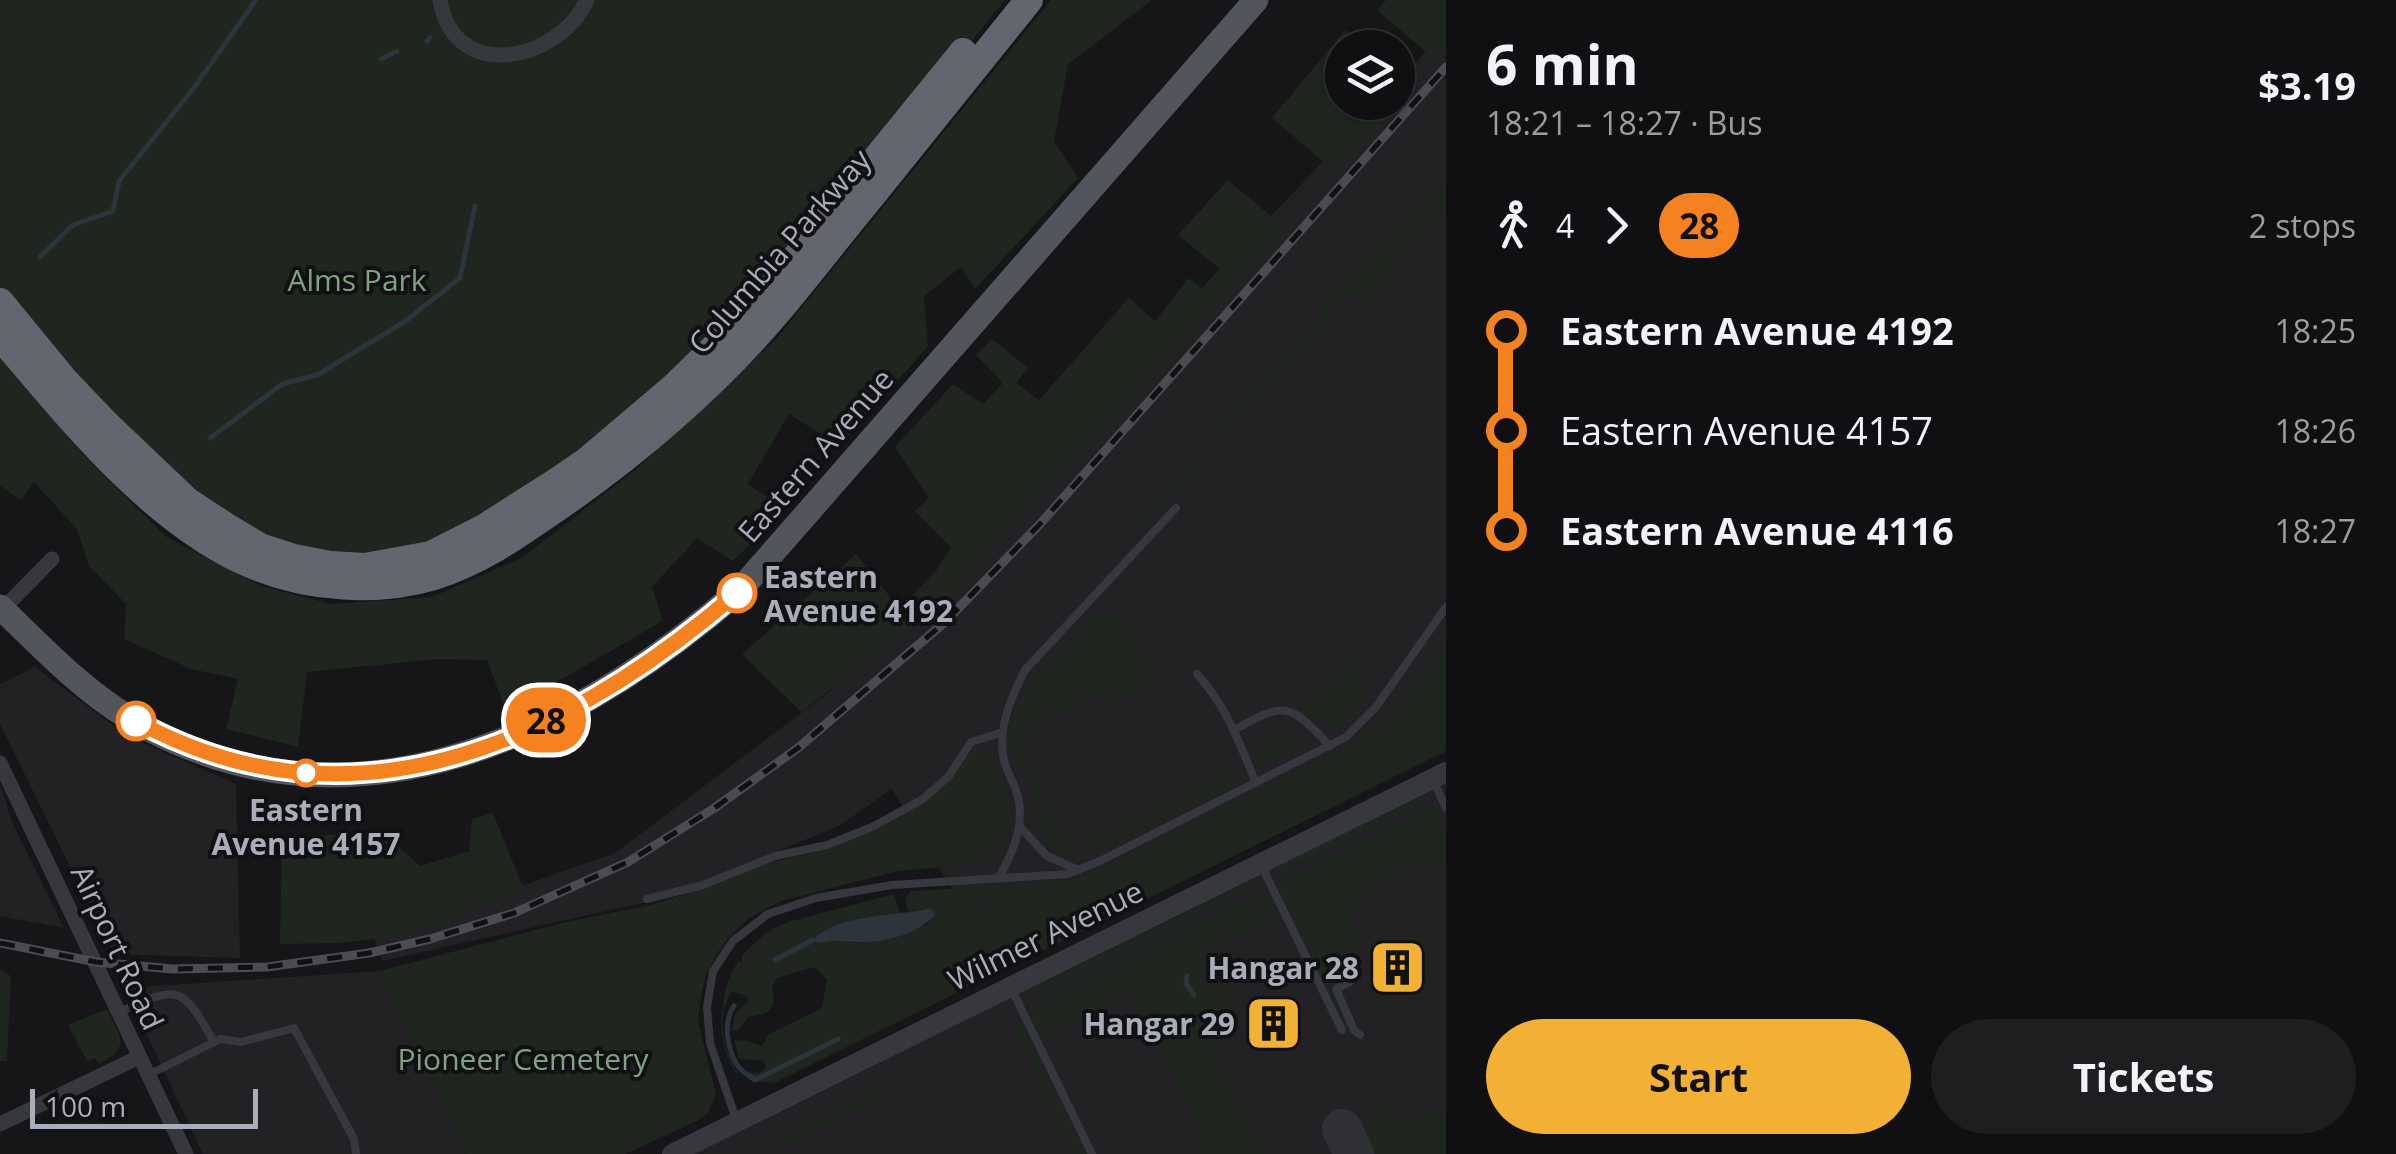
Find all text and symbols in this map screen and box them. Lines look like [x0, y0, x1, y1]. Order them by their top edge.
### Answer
text: 6 min [1486, 26, 1639, 101]
map controls [1325, 30, 1415, 120]
button: layers [1325, 30, 1415, 120]
text: $3.19 [2258, 59, 2356, 111]
text: 18:21 – 18:27 · Bus [1486, 101, 1762, 144]
street label: Columbia Parkway [679, 139, 880, 362]
icon: walk [1486, 198, 1541, 253]
icon: forward [1589, 198, 1644, 253]
text: 28 [1679, 202, 1719, 249]
text: 4 [1556, 204, 1574, 247]
text: 2 stops [2249, 204, 2356, 247]
park label: Alms Park [287, 259, 427, 300]
text: Eastern Avenue 4192 [1560, 304, 1954, 356]
text: 18:25 [2274, 309, 2356, 352]
street label: Eastern Avenue [728, 359, 902, 551]
text: Eastern Avenue 4157 [1560, 404, 1933, 456]
text: 18:26 [2274, 409, 2356, 452]
text: Eastern Avenue 4116 [1560, 504, 1954, 556]
text: 18:27 [2274, 509, 2356, 552]
place label: Eastern Avenue 4192 [764, 556, 953, 631]
marker: Eastern Avenue 4192 [718, 574, 756, 612]
line badge: 28 [501, 688, 591, 752]
text: 28 [526, 697, 566, 744]
unlabelled marker [117, 702, 155, 740]
marker: Eastern Avenue 4157 [293, 760, 319, 786]
place label: Eastern Avenue 4157 [211, 789, 401, 864]
street label: Airport Road [62, 858, 174, 1036]
street label: Wilmer Avenue [941, 870, 1149, 1000]
building icon: Hangar 28 [1368, 937, 1428, 997]
place label: Hangar 28 [1207, 947, 1359, 988]
building icon: Hangar 29 [1244, 993, 1304, 1053]
place label: Hangar 29 [1083, 1003, 1235, 1044]
button: Start [1486, 1019, 1911, 1134]
button: Tickets [1931, 1019, 2356, 1134]
park label: Pioneer Cemetery [397, 1038, 649, 1079]
scale bar [30, 1084, 258, 1128]
text: 100 m [45, 1087, 126, 1125]

